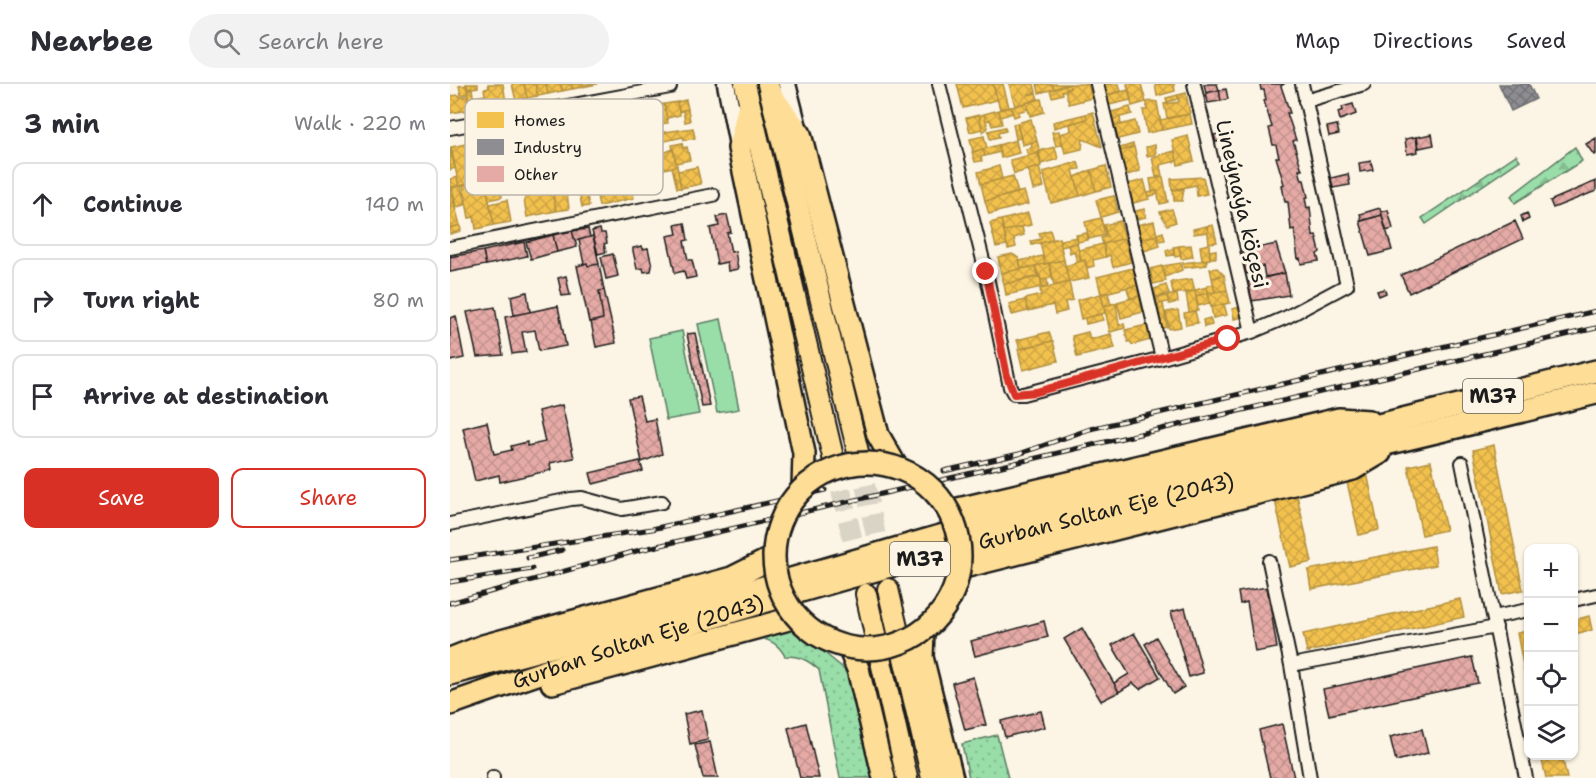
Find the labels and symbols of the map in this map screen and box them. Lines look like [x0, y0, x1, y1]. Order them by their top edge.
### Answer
legend [465, 99, 663, 195]
text: Homes [514, 110, 566, 131]
street label: Lineýnaýa köçesi [1209, 117, 1275, 291]
text: Industry [514, 137, 582, 158]
text: Other [514, 164, 558, 185]
route end [972, 258, 998, 284]
route start [1214, 325, 1240, 351]
road number: M37 [1463, 379, 1523, 413]
street label: Gurban Soltan Eje (2043) [975, 467, 1237, 556]
road number: M37 [890, 542, 950, 576]
street label: Gurban Soltan Eje (2043) [508, 589, 767, 695]

